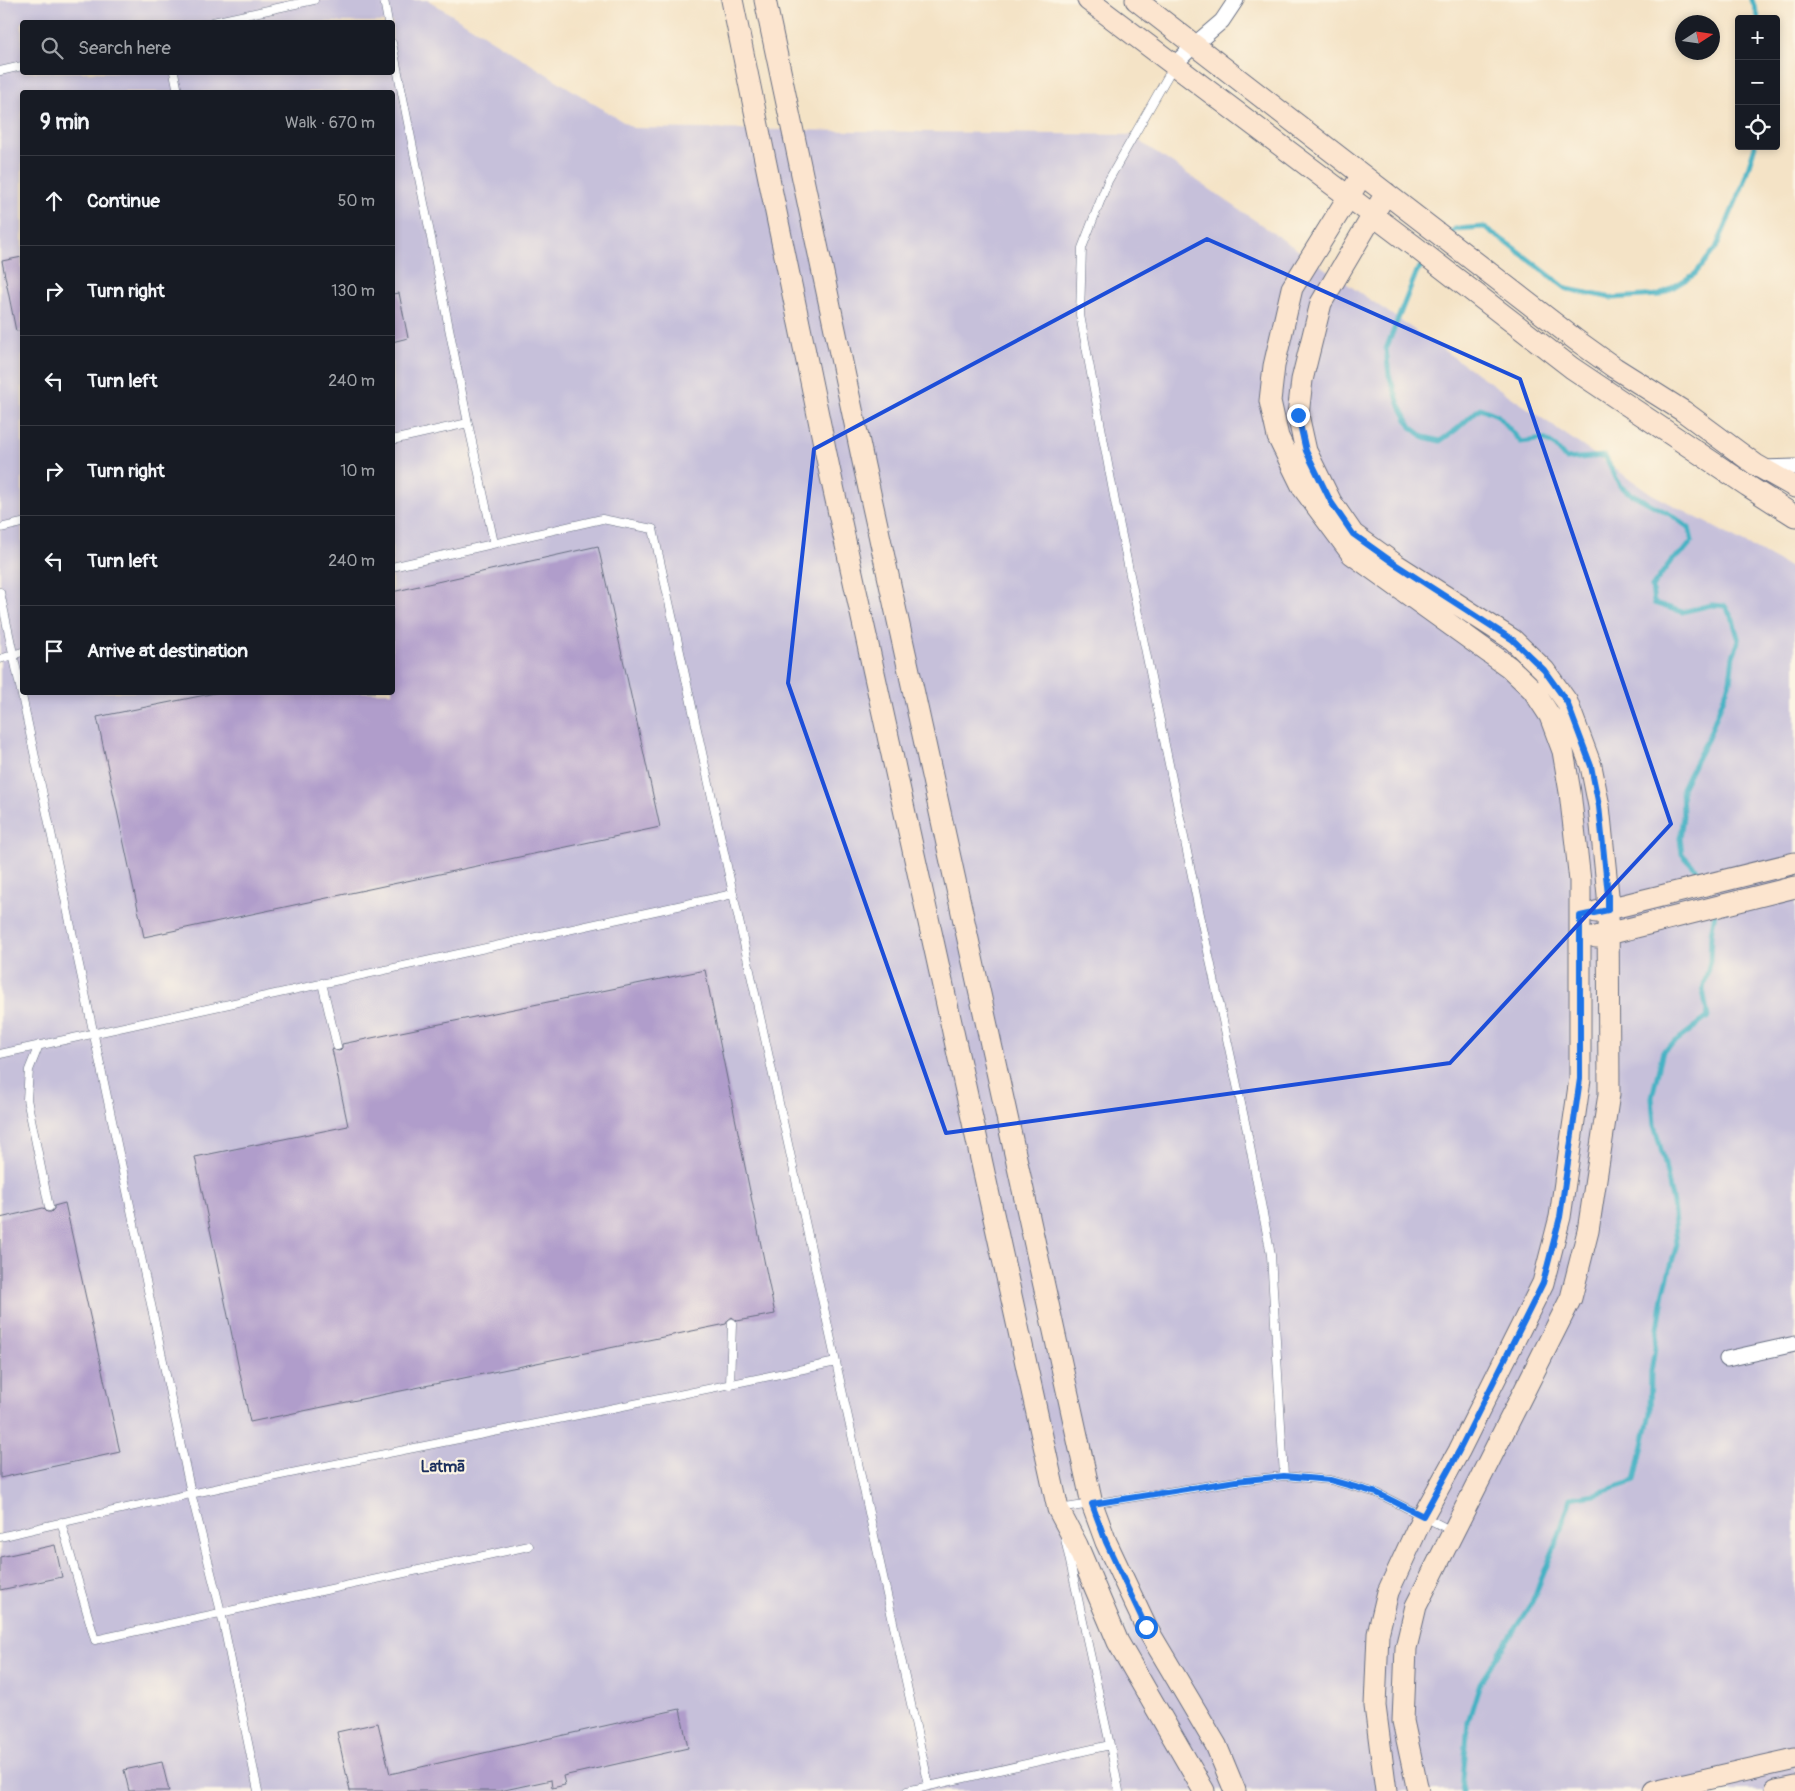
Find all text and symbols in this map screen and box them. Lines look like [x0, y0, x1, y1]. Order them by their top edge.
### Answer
north arrow [1675, 15, 1720, 60]
map controls [1735, 15, 1780, 150]
button: + [1735, 15, 1780, 60]
search box [20, 20, 395, 75]
icon: search [38, 34, 66, 62]
text: Search here [78, 36, 171, 60]
button: − [1735, 60, 1780, 105]
button: locate [1735, 105, 1780, 150]
text: 9 min [40, 109, 89, 136]
text: Walk · 670 m [285, 113, 375, 133]
icon: ahead [40, 187, 68, 215]
text: Continue [87, 189, 160, 213]
text: 50 m [338, 191, 375, 211]
icon: right [40, 277, 68, 305]
text: Turn right [87, 279, 165, 303]
text: 130 m [331, 281, 375, 301]
icon: left [40, 367, 68, 395]
text: Turn left [87, 369, 157, 393]
text: 240 m [328, 371, 375, 391]
route end [1287, 404, 1310, 427]
icon: right [40, 457, 68, 485]
text: Turn right [87, 459, 165, 483]
text: 10 m [340, 461, 375, 481]
icon: left [40, 547, 68, 575]
text: Turn left [87, 549, 157, 573]
text: 240 m [328, 551, 375, 571]
icon: arrive [40, 637, 68, 665]
text: Arrive at destination [87, 639, 248, 663]
district label: Latmā [421, 1457, 465, 1477]
route start [1135, 1616, 1158, 1639]

